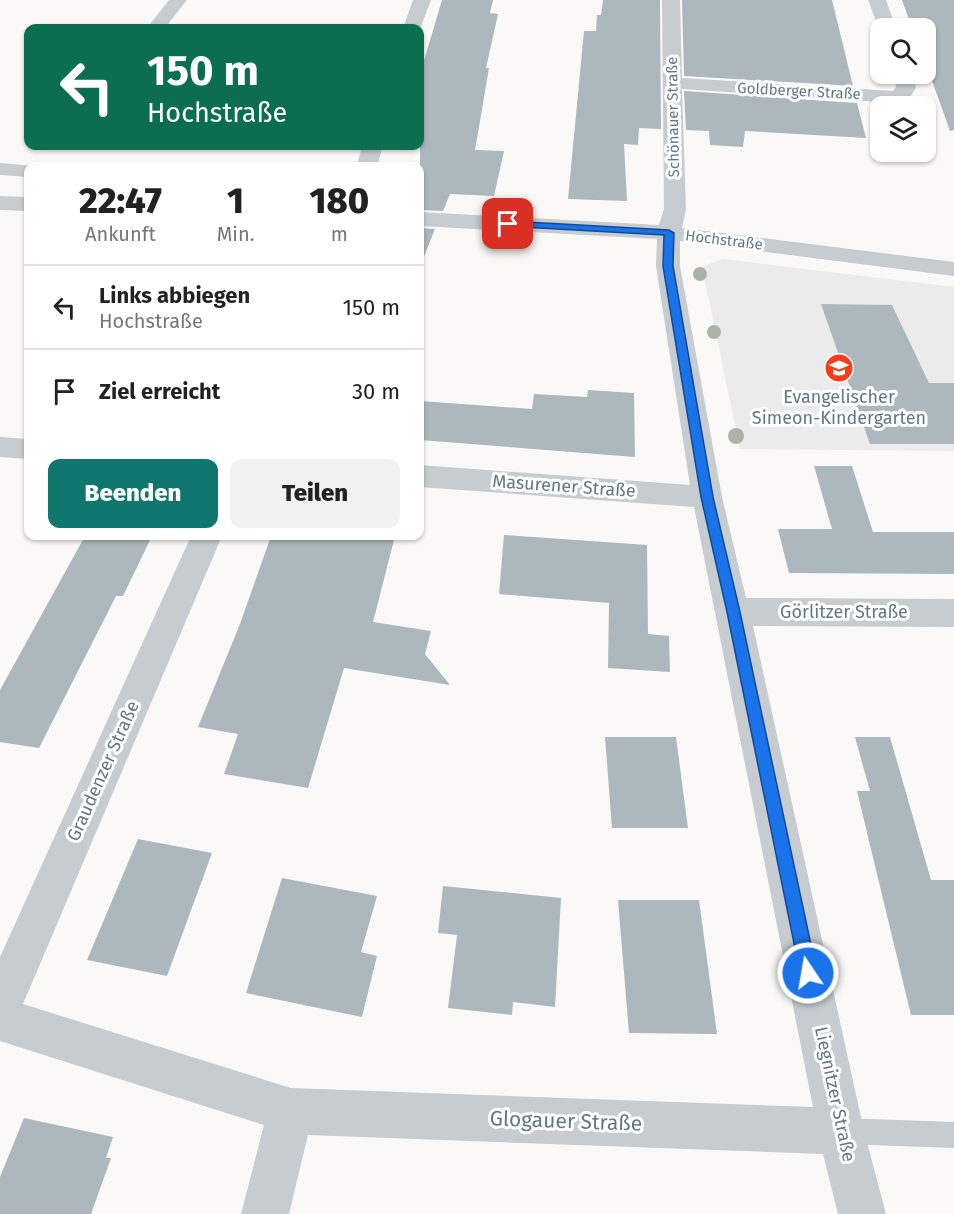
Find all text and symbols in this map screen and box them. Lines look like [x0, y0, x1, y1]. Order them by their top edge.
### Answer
map controls [870, 18, 936, 162]
button: search [870, 18, 936, 84]
text: 150 m [147, 46, 259, 96]
icon: left [48, 48, 126, 126]
street label: Schönauer Straße [663, 57, 683, 177]
street label: Goldberger Straße [737, 79, 861, 103]
button: layers [870, 96, 936, 162]
text: Hochstraße [147, 97, 287, 129]
text: 22:47 [79, 179, 162, 223]
text: 1 [227, 179, 244, 223]
text: 180 [309, 179, 369, 223]
pin [482, 198, 533, 249]
icon: arrive [491, 207, 524, 240]
text: Ankunft [85, 222, 156, 246]
text: Min. [217, 222, 254, 246]
text: m [331, 222, 348, 246]
street label: Hochstraße [684, 226, 764, 254]
text: Links abbiegen [99, 282, 250, 309]
icon: left [48, 291, 81, 324]
text: 150 m [342, 294, 400, 321]
text: Hochstraße [99, 309, 203, 333]
school or university icon: Evangelischer Simeon-Kindergarten [823, 352, 855, 384]
icon: arrive [48, 375, 81, 408]
text: Ziel erreicht [99, 378, 220, 405]
text: 30 m [352, 378, 400, 405]
place label: Evangelischer Simeon-Kindergarten [752, 386, 926, 429]
button: Beenden [48, 459, 218, 528]
button: Teilen [230, 459, 400, 528]
street label: Masurener Straße [492, 470, 636, 502]
street label: Görlitzer Straße [780, 601, 908, 623]
street label: Graudenzer Straße [62, 697, 144, 845]
position arrow [776, 941, 840, 1005]
street label: Liegnitzer Straße [810, 1024, 860, 1164]
street label: Glogauer Straße [489, 1105, 643, 1137]

